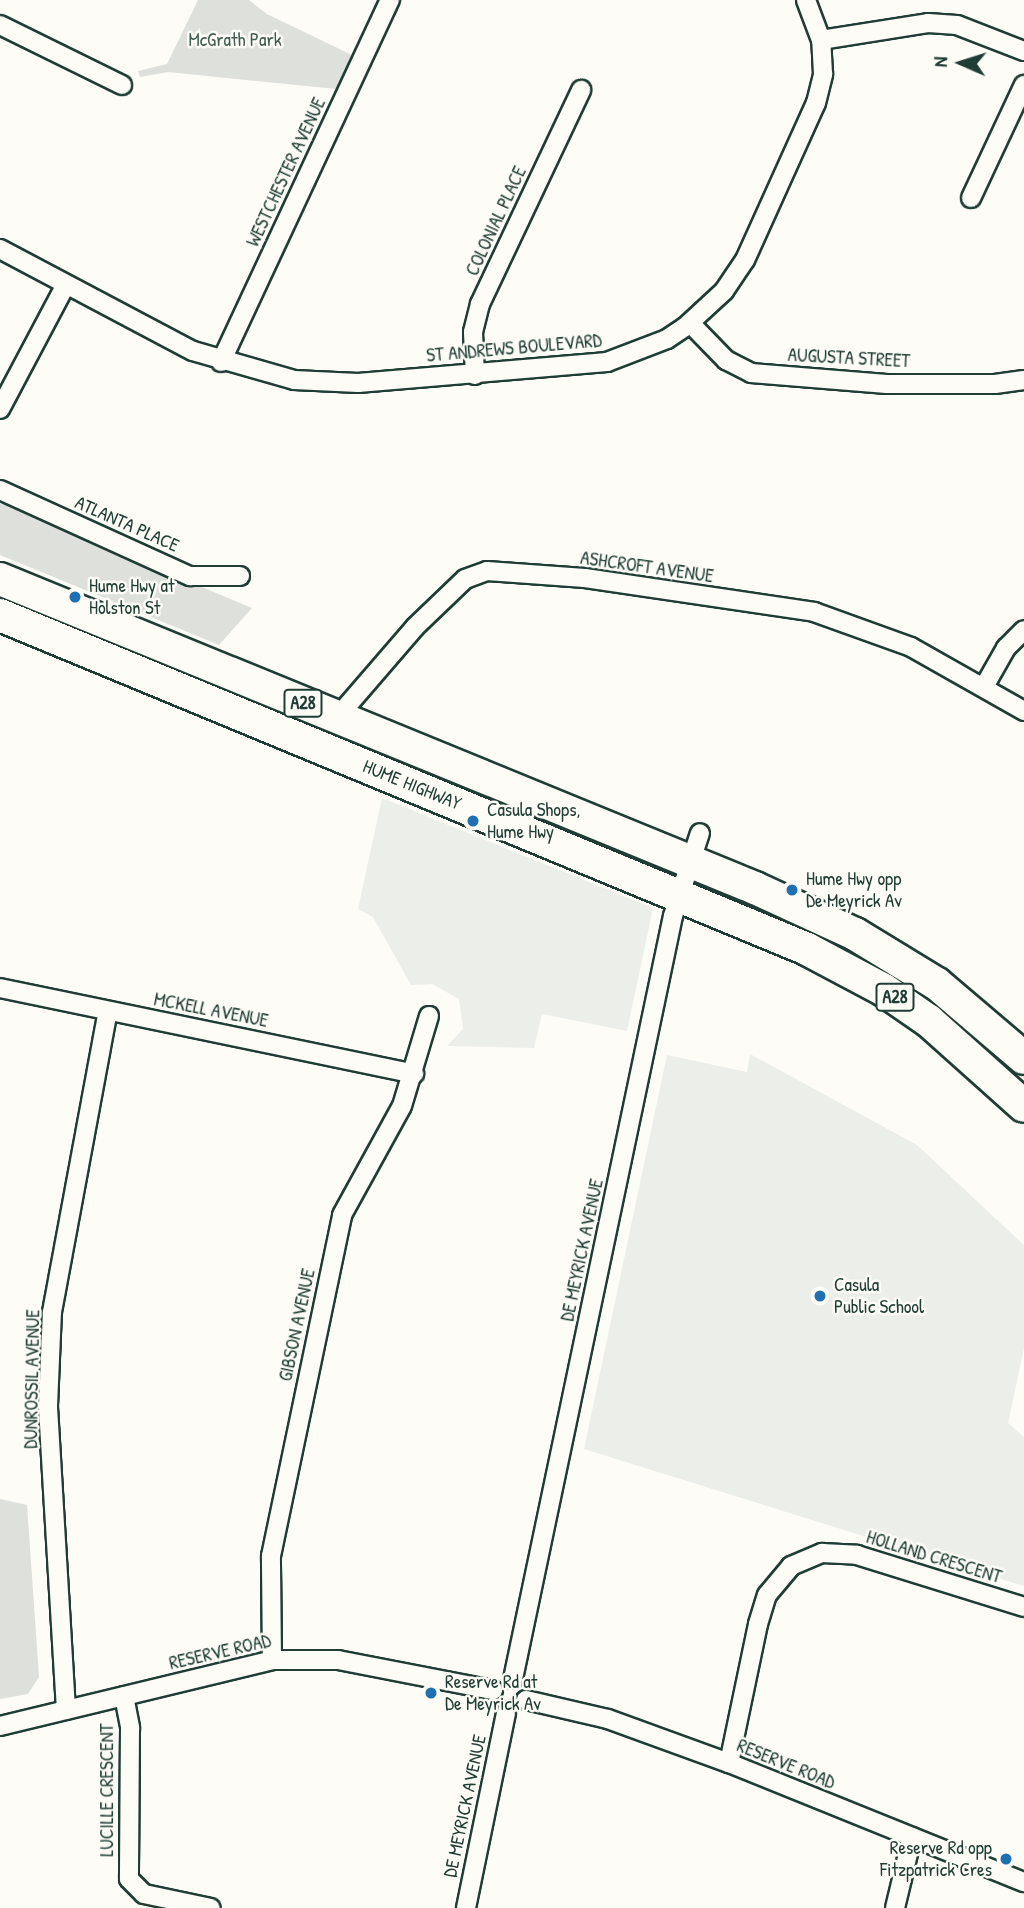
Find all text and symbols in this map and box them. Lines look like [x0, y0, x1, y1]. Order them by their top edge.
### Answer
north arrow [926, 28, 996, 98]
park label: McGrath Park [188, 29, 282, 51]
text: N [927, 56, 953, 68]
street label: WESTCHESTER AVENUE [241, 94, 331, 250]
street label: COLONIAL PLACE [461, 163, 531, 279]
street label: ST ANDREWS BOULEVARD [425, 329, 603, 367]
street label: AUGUSTA STREET [787, 343, 911, 373]
street label: ATLANTA PLACE [71, 491, 183, 557]
street label: ASHCROFT AVENUE [579, 546, 715, 588]
place label: Hume Hwy at Holston St [89, 575, 174, 619]
marker: Hume Hwy at Holston St [67, 589, 83, 605]
road number: A28 [282, 688, 324, 718]
street label: HUME HIGHWAY [359, 755, 465, 815]
place label: Casula Shops, Hume Hwy [487, 799, 580, 843]
marker: Casula Shops, Hume Hwy [465, 813, 481, 829]
place label: Hume Hwy opp De Meyrick Av [806, 868, 902, 912]
marker: Hume Hwy opp De Meyrick Av [784, 882, 800, 898]
road number: A28 [874, 982, 916, 1012]
street label: MCKELL AVENUE [152, 988, 270, 1032]
street label: DE MEYRICK AVENUE [556, 1177, 608, 1323]
street label: GIBSON AVENUE [274, 1267, 320, 1383]
place label: Casula Public School [834, 1274, 924, 1318]
marker: Casula Public School [812, 1288, 828, 1304]
street label: DUNROSSIL AVENUE [19, 1309, 45, 1449]
street label: HOLLAND CRESCENT [864, 1526, 1004, 1588]
street label: RESERVE ROAD [167, 1629, 273, 1675]
place label: Reserve Rd at De Meyrick Av [445, 1671, 541, 1715]
marker: Reserve Rd at De Meyrick Av [423, 1685, 439, 1701]
street label: LUCILLE CRESCENT [96, 1723, 118, 1857]
street label: DE MEYRICK AVENUE [439, 1733, 491, 1879]
street label: RESERVE ROAD [734, 1734, 838, 1794]
place label: Reserve Rd opp Fitzpatrick Cres [880, 1837, 992, 1881]
marker: Reserve Rd opp Fitzpatrick Cres [998, 1851, 1014, 1867]

